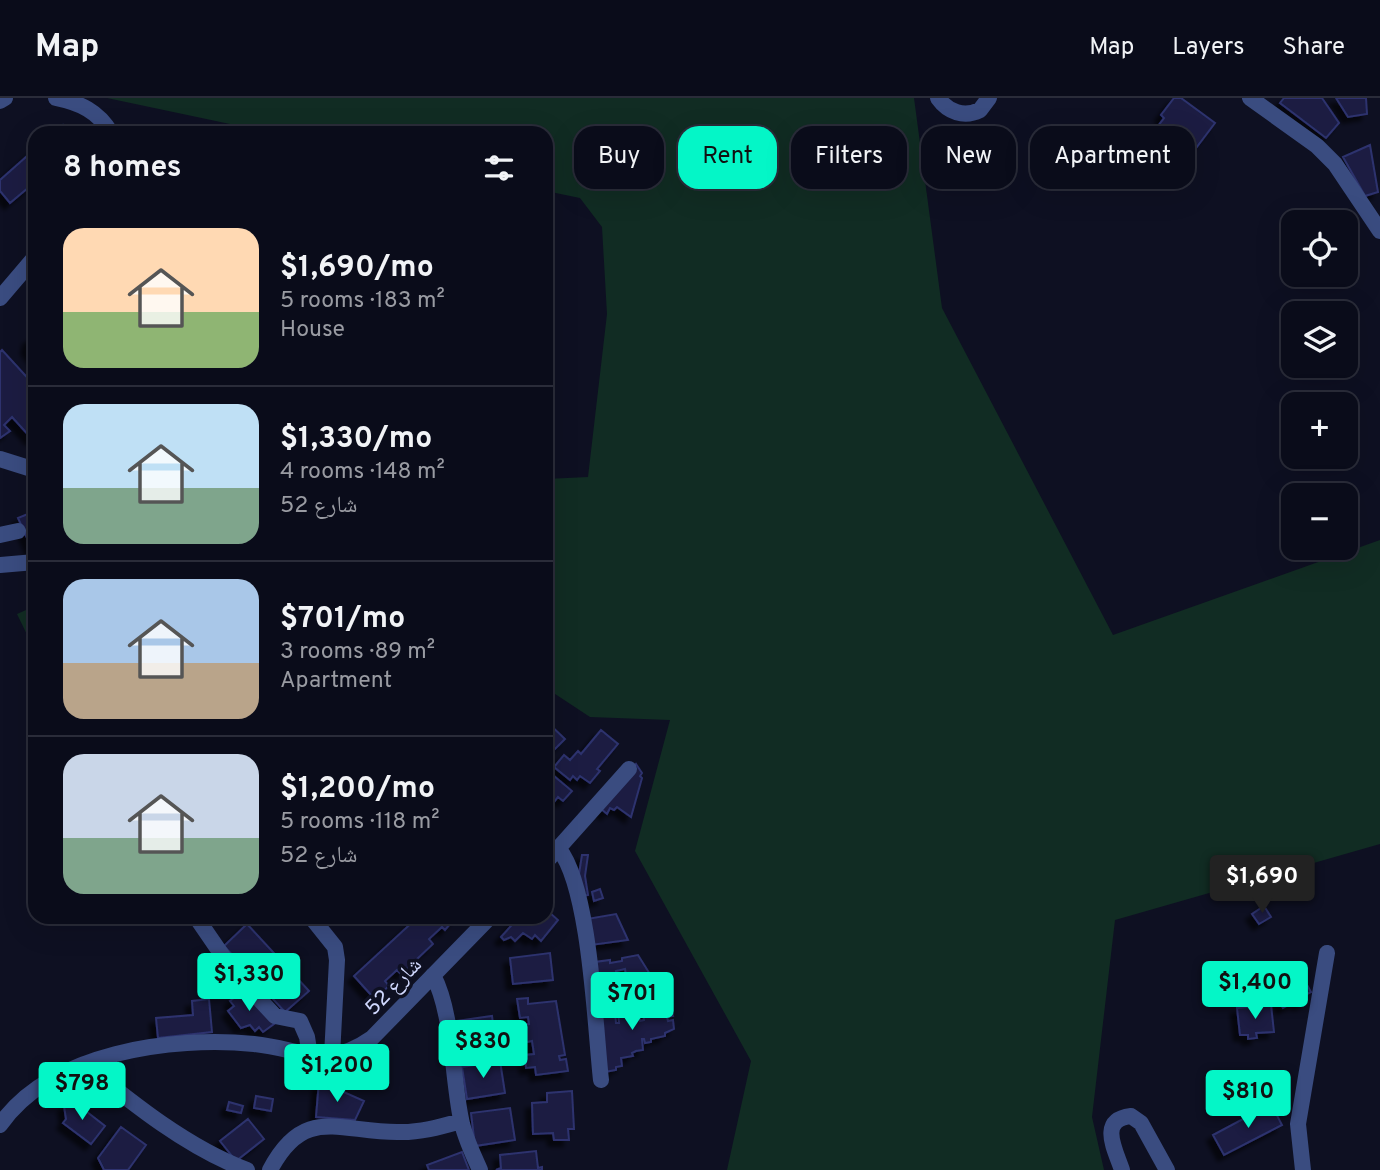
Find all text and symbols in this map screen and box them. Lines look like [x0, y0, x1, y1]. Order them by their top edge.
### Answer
text: Map [35, 27, 99, 69]
text: Map [1089, 33, 1134, 63]
text: Layers [1172, 33, 1244, 63]
text: Share [1282, 33, 1345, 63]
chip: Buy [574, 126, 664, 189]
chip: Rent [678, 126, 777, 189]
chip: Filters [791, 126, 907, 189]
chip: New [921, 126, 1016, 189]
chip: Apartment [1030, 126, 1195, 189]
icon: filters [480, 149, 518, 187]
text: 8 homes [63, 150, 182, 187]
map controls [1281, 210, 1358, 560]
button: locate [1281, 210, 1358, 287]
text: $1,690/mo [280, 250, 434, 287]
icon: home [119, 256, 203, 340]
text: 5 rooms · 183 m² [280, 287, 445, 316]
button: layers [1281, 301, 1358, 378]
text: House [280, 316, 345, 345]
button: + [1281, 392, 1358, 469]
text: $1,330/mo [280, 421, 432, 458]
icon: home [119, 432, 203, 516]
text: 4 rooms · 148 m² [280, 458, 445, 487]
button: − [1281, 483, 1358, 560]
text: شارع 52 [280, 492, 357, 521]
text: $701/mo [280, 601, 405, 638]
icon: home [119, 607, 203, 691]
text: 3 rooms · 89 m² [280, 638, 435, 667]
text: Apartment [280, 667, 392, 696]
text: $1,200/mo [280, 771, 435, 808]
icon: home [119, 782, 203, 866]
text: 5 rooms · 118 m² [280, 808, 439, 837]
text: شارع 52 [280, 842, 357, 871]
pin: $1,690 [1205, 856, 1319, 915]
text: $1,690 [1226, 863, 1298, 892]
street label: شارع 52 [360, 952, 428, 1022]
pin: $1,330 [192, 954, 306, 1013]
text: $1,330 [213, 961, 285, 990]
pin: $1,400 [1198, 962, 1312, 1021]
text: $1,400 [1218, 969, 1292, 998]
pin: $701 [591, 972, 673, 1032]
text: $701 [607, 980, 657, 1009]
pin: $830 [442, 1020, 524, 1080]
text: $830 [455, 1028, 511, 1057]
pin: $1,200 [280, 1044, 394, 1104]
text: $1,200 [300, 1052, 374, 1081]
pin: $798 [41, 1062, 123, 1122]
text: $798 [55, 1070, 109, 1099]
pin: $810 [1207, 1070, 1289, 1130]
text: $810 [1222, 1078, 1274, 1107]

